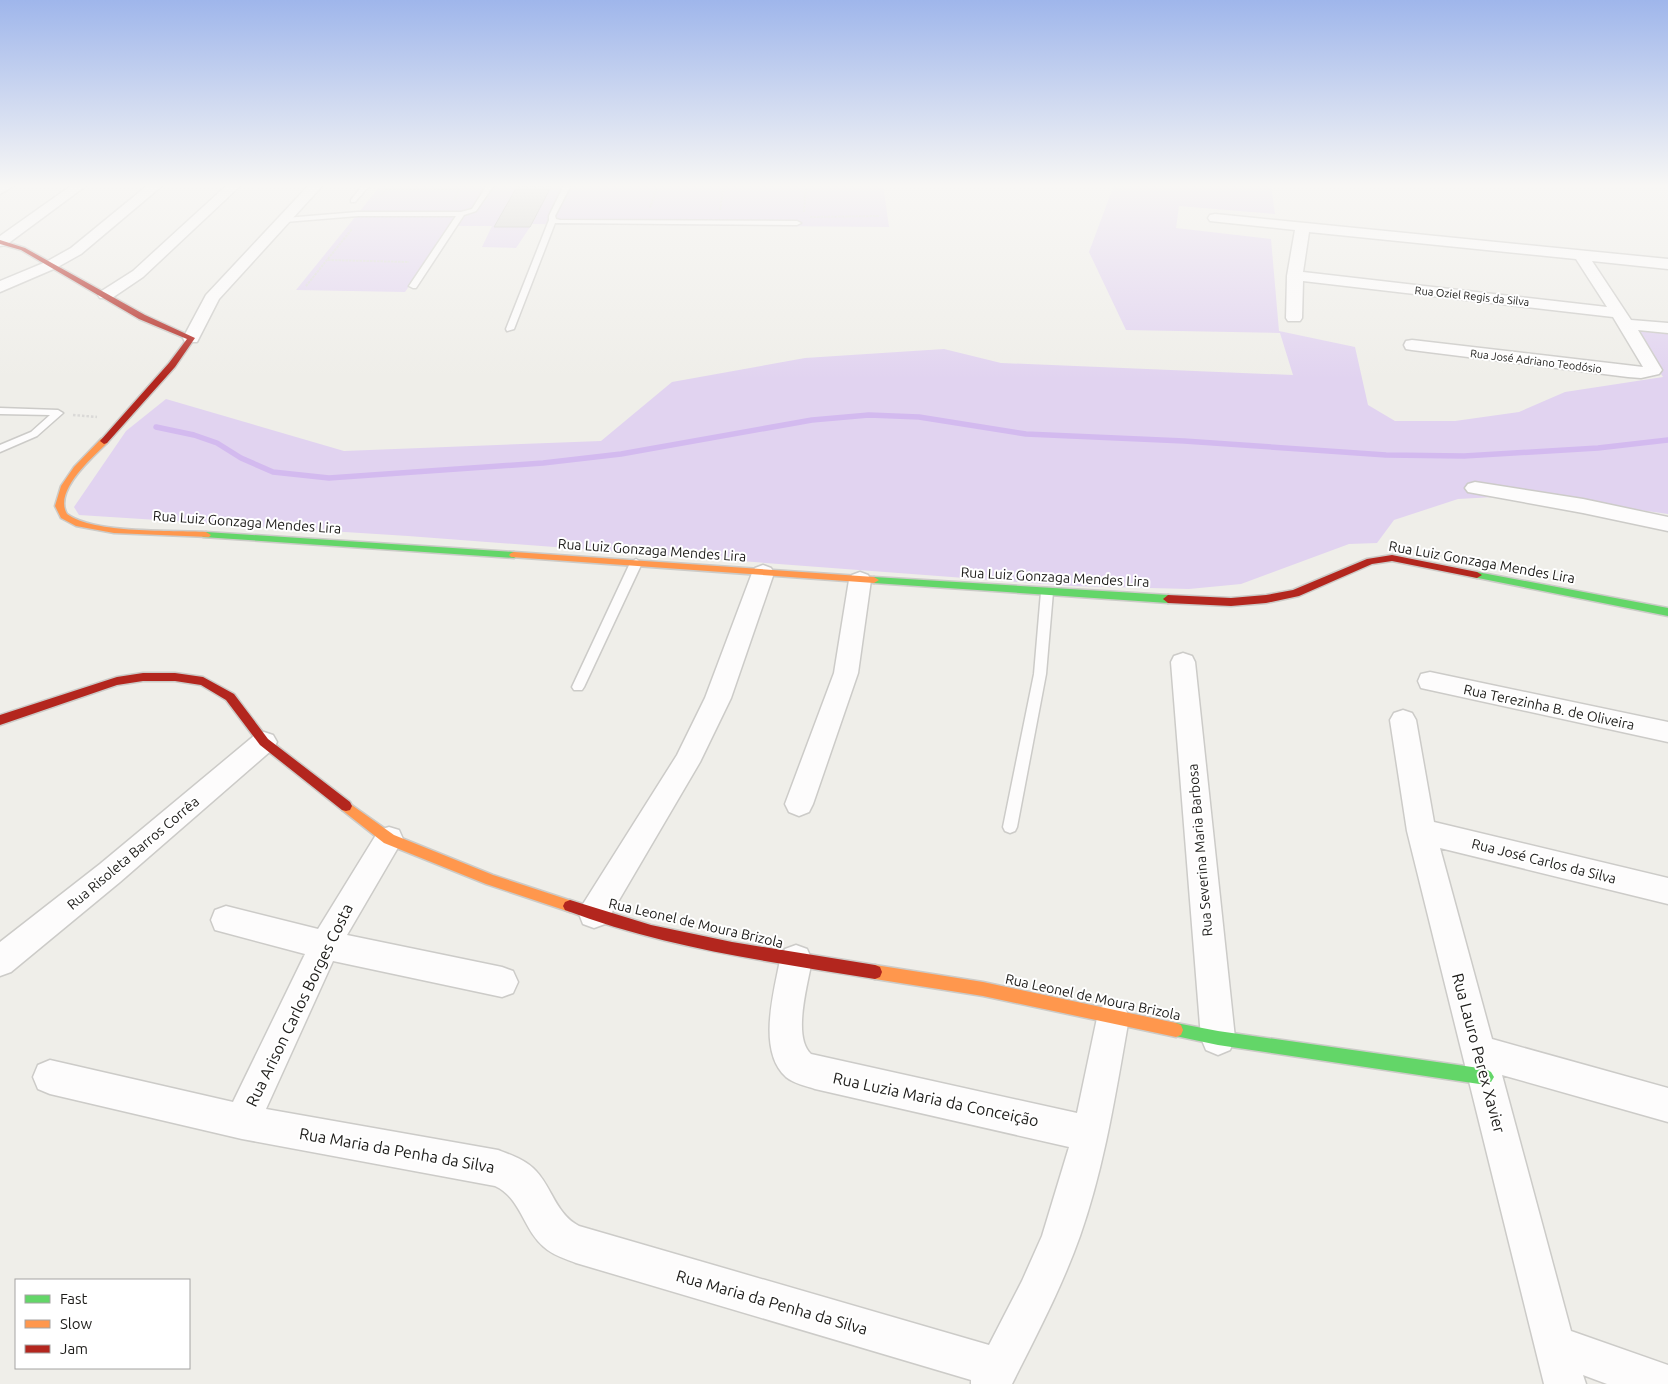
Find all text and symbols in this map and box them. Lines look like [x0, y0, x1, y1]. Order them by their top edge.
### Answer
street label: Rua Oziel Regis da Silva [1414, 284, 1530, 308]
street label: Rua José Adriano Teodósio [1469, 347, 1603, 375]
street label: Rua Luiz Gonzaga Mendes Lira [152, 507, 342, 537]
street label: Rua Luiz Gonzaga Mendes Lira [557, 535, 747, 565]
street label: Rua Luiz Gonzaga Mendes Lira [1388, 538, 1576, 586]
street label: Rua Luiz Gonzaga Mendes Lira [960, 564, 1150, 590]
street label: Rua Terezinha B. de Oliveira [1462, 681, 1636, 733]
street label: Rua Severina Maria Barbosa [1184, 763, 1216, 937]
street label: Rua Risoleta Barros Corrêa [64, 793, 202, 913]
street label: Rua José Carlos da Silva [1470, 835, 1618, 887]
street label: Rua Leonel de Moura Brizola [607, 895, 785, 951]
street label: Rua Arison Carlos Borges Costa [242, 901, 356, 1109]
street label: Rua Leonel de Moura Brizola [1004, 971, 1182, 1023]
street label: Rua Lauro Perex Xavier [1449, 971, 1509, 1135]
street label: Rua Luzia Maria da Conceição [831, 1068, 1041, 1130]
street label: Rua Maria da Penha da Silva [298, 1124, 496, 1176]
street label: Rua Maria da Penha da Silva [674, 1266, 870, 1338]
legend [15, 1279, 190, 1369]
text: Fast [60, 1290, 88, 1307]
text: Slow [60, 1315, 93, 1332]
text: Jam [60, 1340, 88, 1357]

